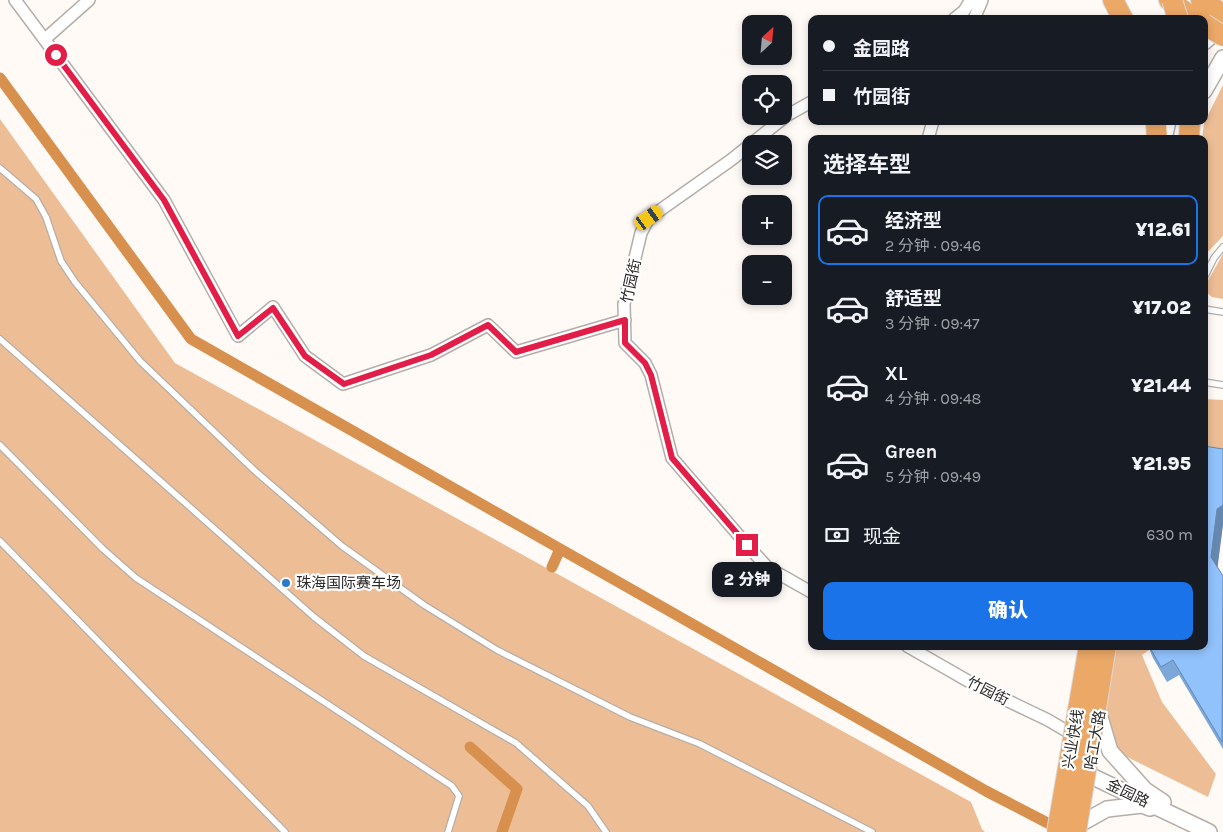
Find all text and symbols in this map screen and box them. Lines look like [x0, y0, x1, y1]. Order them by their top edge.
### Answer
north arrow [742, 15, 792, 65]
map controls [742, 15, 792, 305]
text: 金园路 [853, 38, 910, 60]
route start [45, 44, 67, 66]
button: locate [742, 75, 792, 125]
text: 竹园街 [853, 86, 910, 108]
button: layers [742, 135, 792, 185]
text: 选择车型 [823, 152, 911, 178]
button: + [742, 195, 792, 245]
car [632, 203, 665, 233]
icon: car [825, 208, 870, 253]
text: 经济型 [885, 210, 942, 232]
text: ¥12.61 [1135, 219, 1191, 241]
text: 2 分钟 · 09:46 [885, 236, 981, 255]
button: − [742, 255, 792, 305]
street label: 竹园街 [618, 257, 644, 305]
icon: car [825, 286, 870, 331]
text: 舒适型 [885, 288, 942, 310]
text: ¥17.02 [1132, 297, 1191, 319]
text: 3 分钟 · 09:47 [885, 314, 980, 333]
text: XL [885, 363, 907, 385]
icon: car [825, 364, 870, 409]
text: ¥21.44 [1131, 375, 1191, 397]
text: 4 分钟 · 09:48 [885, 389, 981, 408]
text: Green [885, 441, 937, 463]
icon: car [825, 442, 870, 487]
text: ¥21.95 [1131, 453, 1191, 475]
text: 5 分钟 · 09:49 [885, 467, 981, 486]
icon: cash [823, 521, 851, 549]
text: 630 m [1146, 525, 1193, 544]
text: 现金 [863, 526, 901, 548]
route end [736, 534, 758, 556]
callout: 2 分钟 [712, 562, 782, 598]
text: 2 分钟 [724, 570, 770, 589]
place label: 珠海国际赛车场 [296, 574, 401, 592]
marker: 珠海国际赛车场 [280, 577, 292, 589]
button: 确认 [823, 582, 1193, 640]
street label: 竹园街 [964, 673, 1012, 709]
street label: 兴业快线 [1059, 708, 1087, 770]
street label: 哈工大路 [1081, 709, 1109, 771]
street label: 金园路 [1104, 775, 1152, 811]

